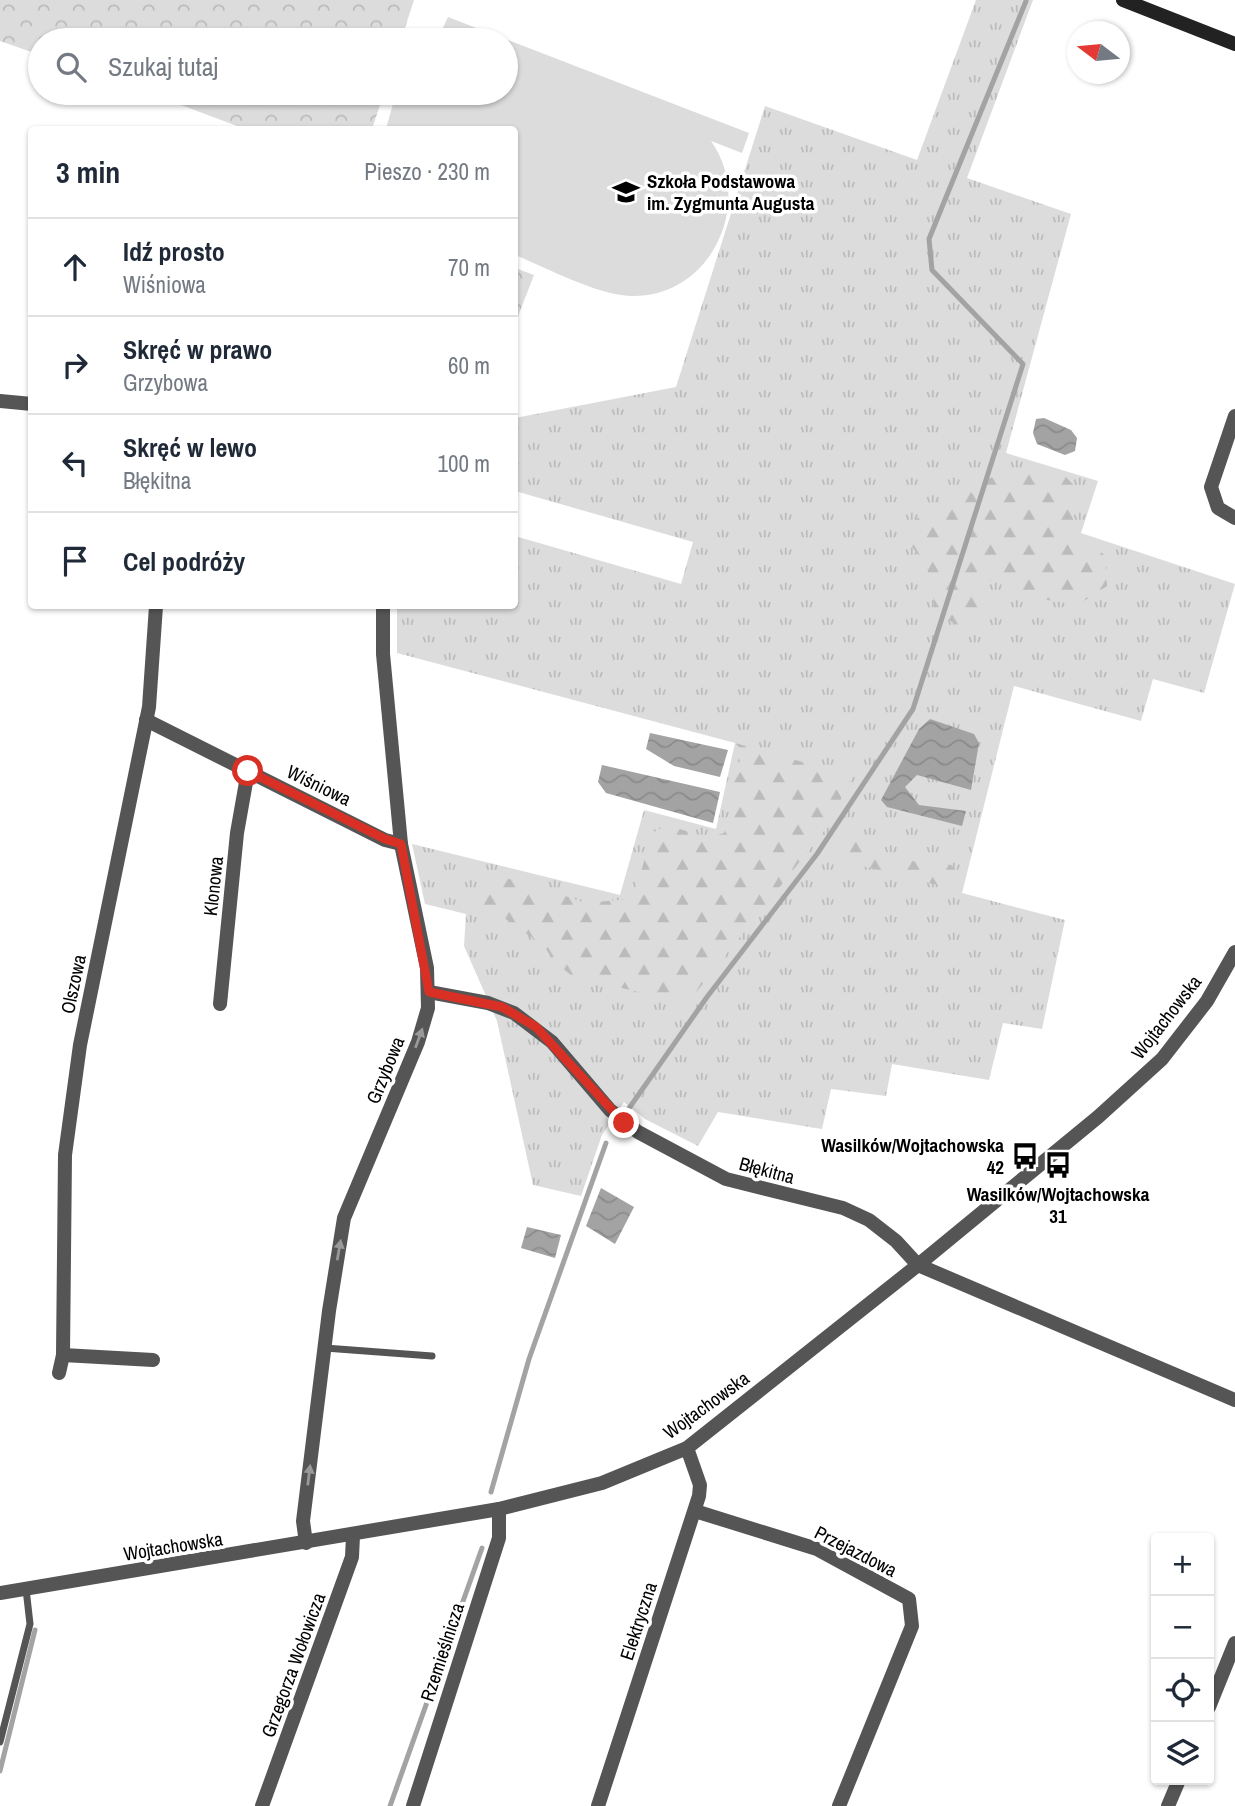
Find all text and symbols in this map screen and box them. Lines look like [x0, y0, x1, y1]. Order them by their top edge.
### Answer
north arrow [1067, 21, 1130, 84]
search box [28, 28, 518, 105]
icon: search [52, 48, 90, 86]
text: Szukaj tutaj [108, 49, 218, 84]
text: 3 min [56, 152, 120, 192]
text: Pieszo · 230 m [364, 156, 490, 187]
place label: Szkoła Podstawowa im. Zygmunta Augusta [647, 168, 815, 216]
school or university icon: Szkoła Podstawowa im. Zygmunta Augusta [611, 177, 641, 207]
text: Idź prosto [123, 234, 225, 269]
icon: ahead [56, 248, 94, 286]
text: 70 m [448, 252, 490, 283]
text: Wiśniowa [123, 269, 206, 300]
text: Skręć w prawo [123, 332, 272, 367]
icon: right [56, 346, 94, 384]
text: 60 m [448, 350, 490, 381]
text: Grzybowa [123, 367, 208, 398]
text: Skręć w lewo [123, 430, 257, 465]
icon: left [56, 444, 94, 482]
text: 100 m [438, 448, 490, 479]
text: Błękitna [123, 465, 191, 496]
icon: arrive [56, 542, 94, 580]
text: Cel podróży [123, 544, 245, 579]
route start [232, 755, 263, 786]
street label: Wiśniowa [283, 758, 356, 812]
street label: Klonowa [197, 855, 229, 917]
street label: Olszowa [54, 952, 92, 1016]
street label: Wojtachowska [1125, 969, 1207, 1064]
one-way arrow [414, 1027, 425, 1048]
street label: Grzybowa [360, 1032, 410, 1107]
route end [608, 1107, 639, 1138]
place label: Wasilków/Wojtachowska 42 [821, 1132, 1004, 1180]
bus stop icon: Wasilków/Wojtachowska 42 [1010, 1141, 1040, 1171]
street label: Błękitna [736, 1150, 798, 1190]
bus stop icon: Wasilków/Wojtachowska 31 [1043, 1150, 1073, 1180]
place label: Wasilków/Wojtachowska 31 [967, 1181, 1150, 1229]
one-way arrow [334, 1239, 345, 1261]
street label: Wojtachowska [658, 1365, 754, 1445]
one-way arrow [303, 1464, 314, 1486]
street label: Przejazdowa [810, 1519, 902, 1583]
street label: Wojtachowska [121, 1525, 225, 1567]
map controls [1151, 1533, 1214, 1785]
button: + [1151, 1533, 1214, 1596]
street label: Elektryczna [613, 1578, 663, 1663]
street label: Grzegorza Wołowicza [255, 1589, 331, 1741]
button: − [1151, 1596, 1214, 1659]
street label: Rzemieślnicza [414, 1599, 470, 1705]
button: locate [1151, 1659, 1214, 1722]
button: layers [1151, 1722, 1214, 1785]

